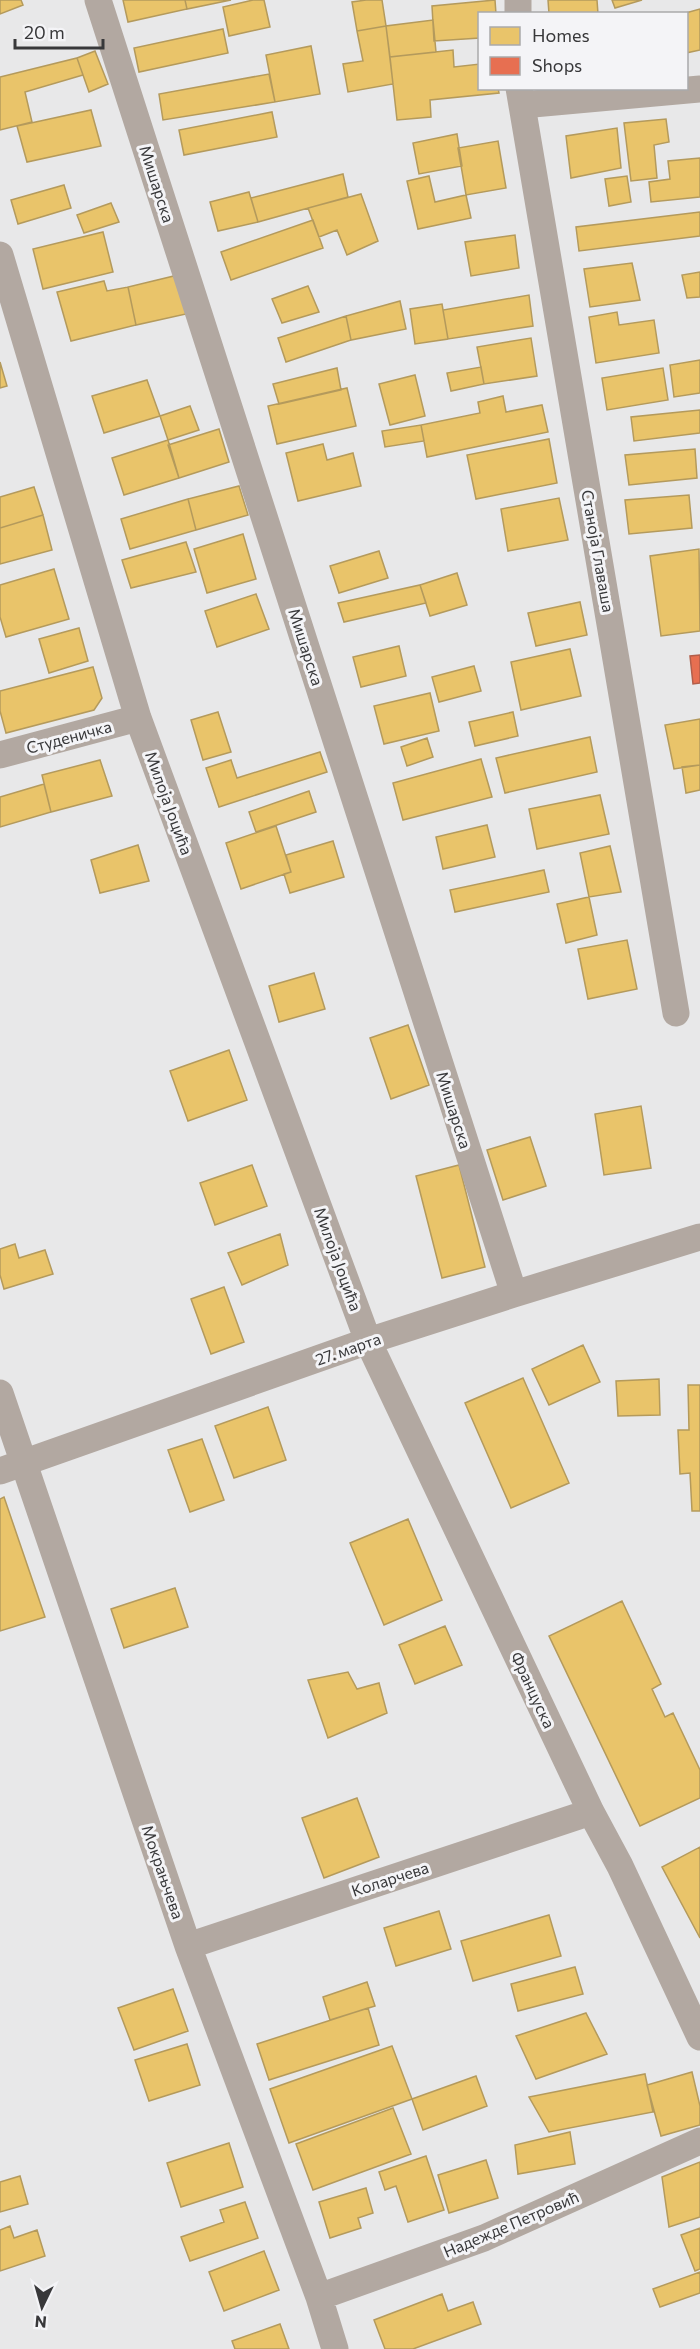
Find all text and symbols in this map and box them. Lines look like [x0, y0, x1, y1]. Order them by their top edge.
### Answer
scale bar [15, 12, 104, 50]
legend [478, 12, 688, 90]
text: 20 m [24, 21, 65, 43]
text: Homes [532, 24, 590, 46]
text: Shops [532, 54, 582, 76]
street label: Мишарска [136, 143, 179, 225]
street label: Станоја Главаша [578, 488, 619, 614]
street label: Мишарска [285, 606, 328, 688]
street label: Студеничка [24, 716, 114, 757]
street label: Милоја Јоцића [142, 748, 197, 857]
street label: Мишарска [433, 1069, 476, 1151]
street label: Милоја Јоцића [311, 1204, 366, 1313]
street label: 27. марта [313, 1329, 383, 1369]
street label: Француска [507, 1648, 559, 1731]
street label: Мокрањчева [139, 1822, 188, 1921]
street label: Коларчева [349, 1857, 431, 1900]
street label: Надежде Петровић [440, 2186, 581, 2261]
north arrow [12, 2277, 72, 2337]
text: N [34, 2312, 47, 2332]

